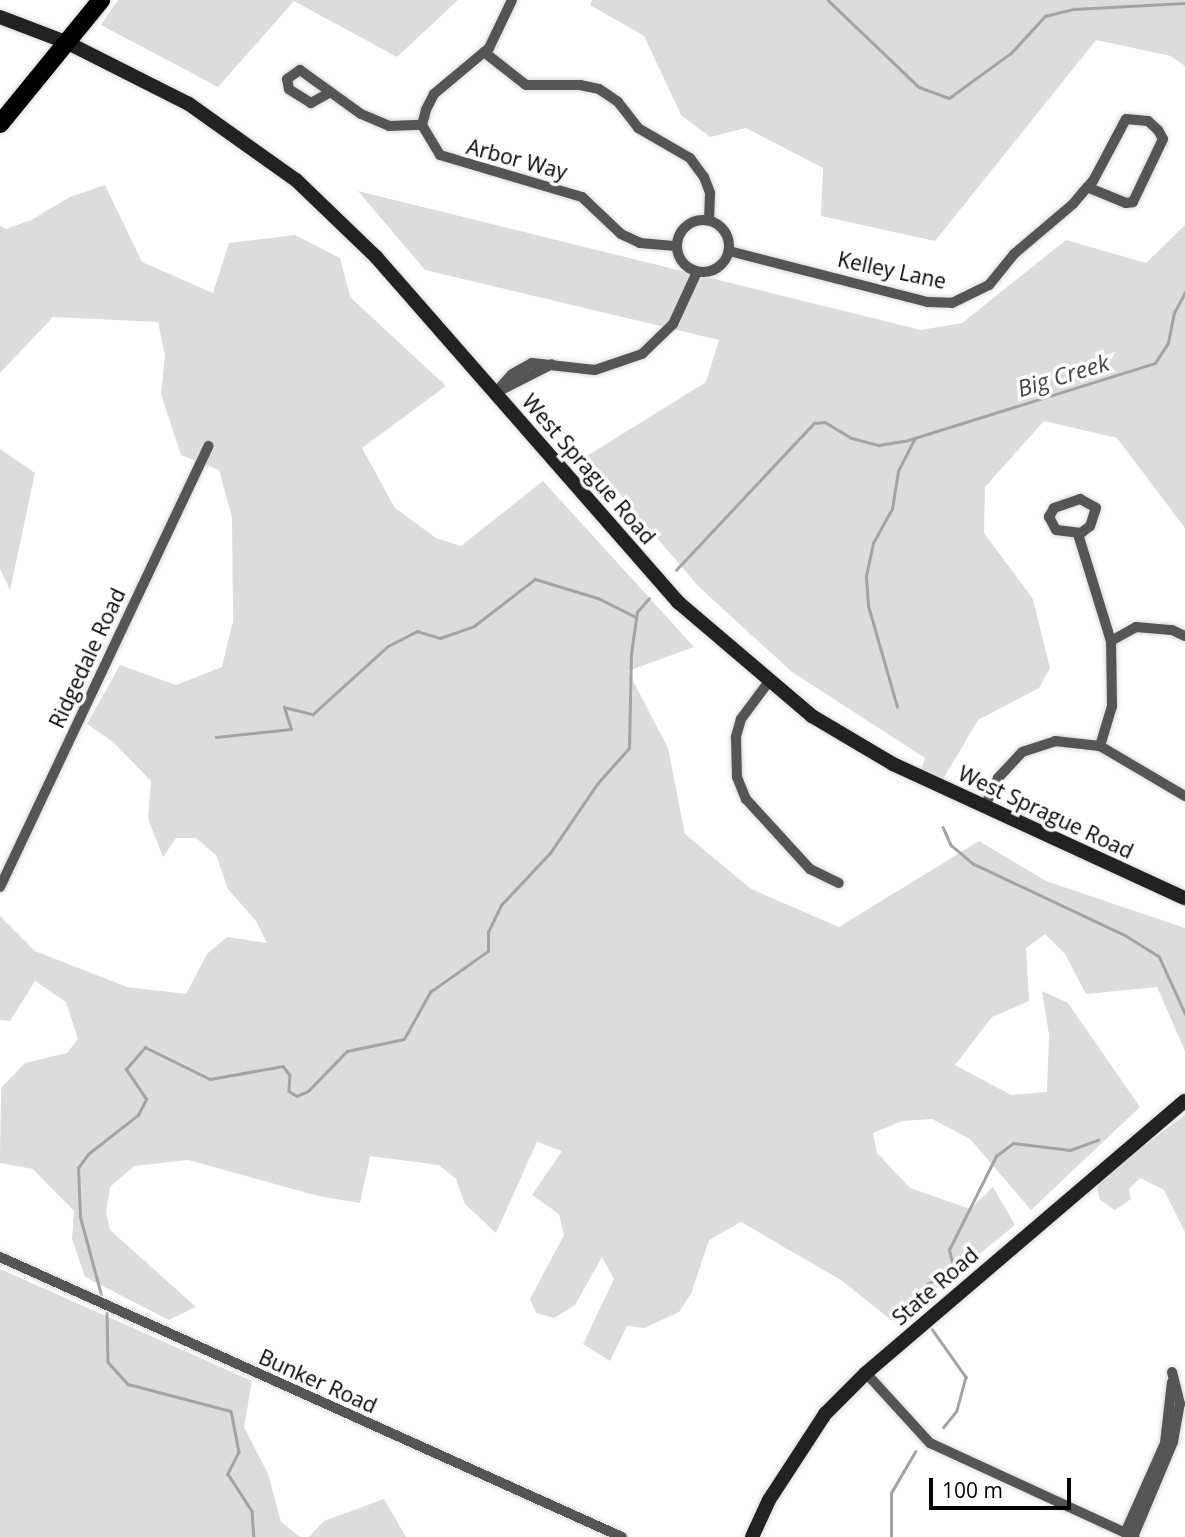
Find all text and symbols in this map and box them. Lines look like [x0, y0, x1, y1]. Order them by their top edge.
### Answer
street label: Arbor Way [464, 134, 570, 184]
street label: Kelley Lane [835, 246, 949, 294]
water label: Big Creek [1014, 348, 1112, 402]
street label: West Sprague Road [517, 389, 661, 549]
street label: Ridgedale Road [44, 584, 130, 732]
street label: West Sprague Road [954, 760, 1138, 864]
street label: State Road [887, 1242, 983, 1330]
street label: Bunker Road [255, 1344, 381, 1418]
scale bar [933, 1464, 1075, 1508]
text: 100 m [942, 1476, 1003, 1504]

